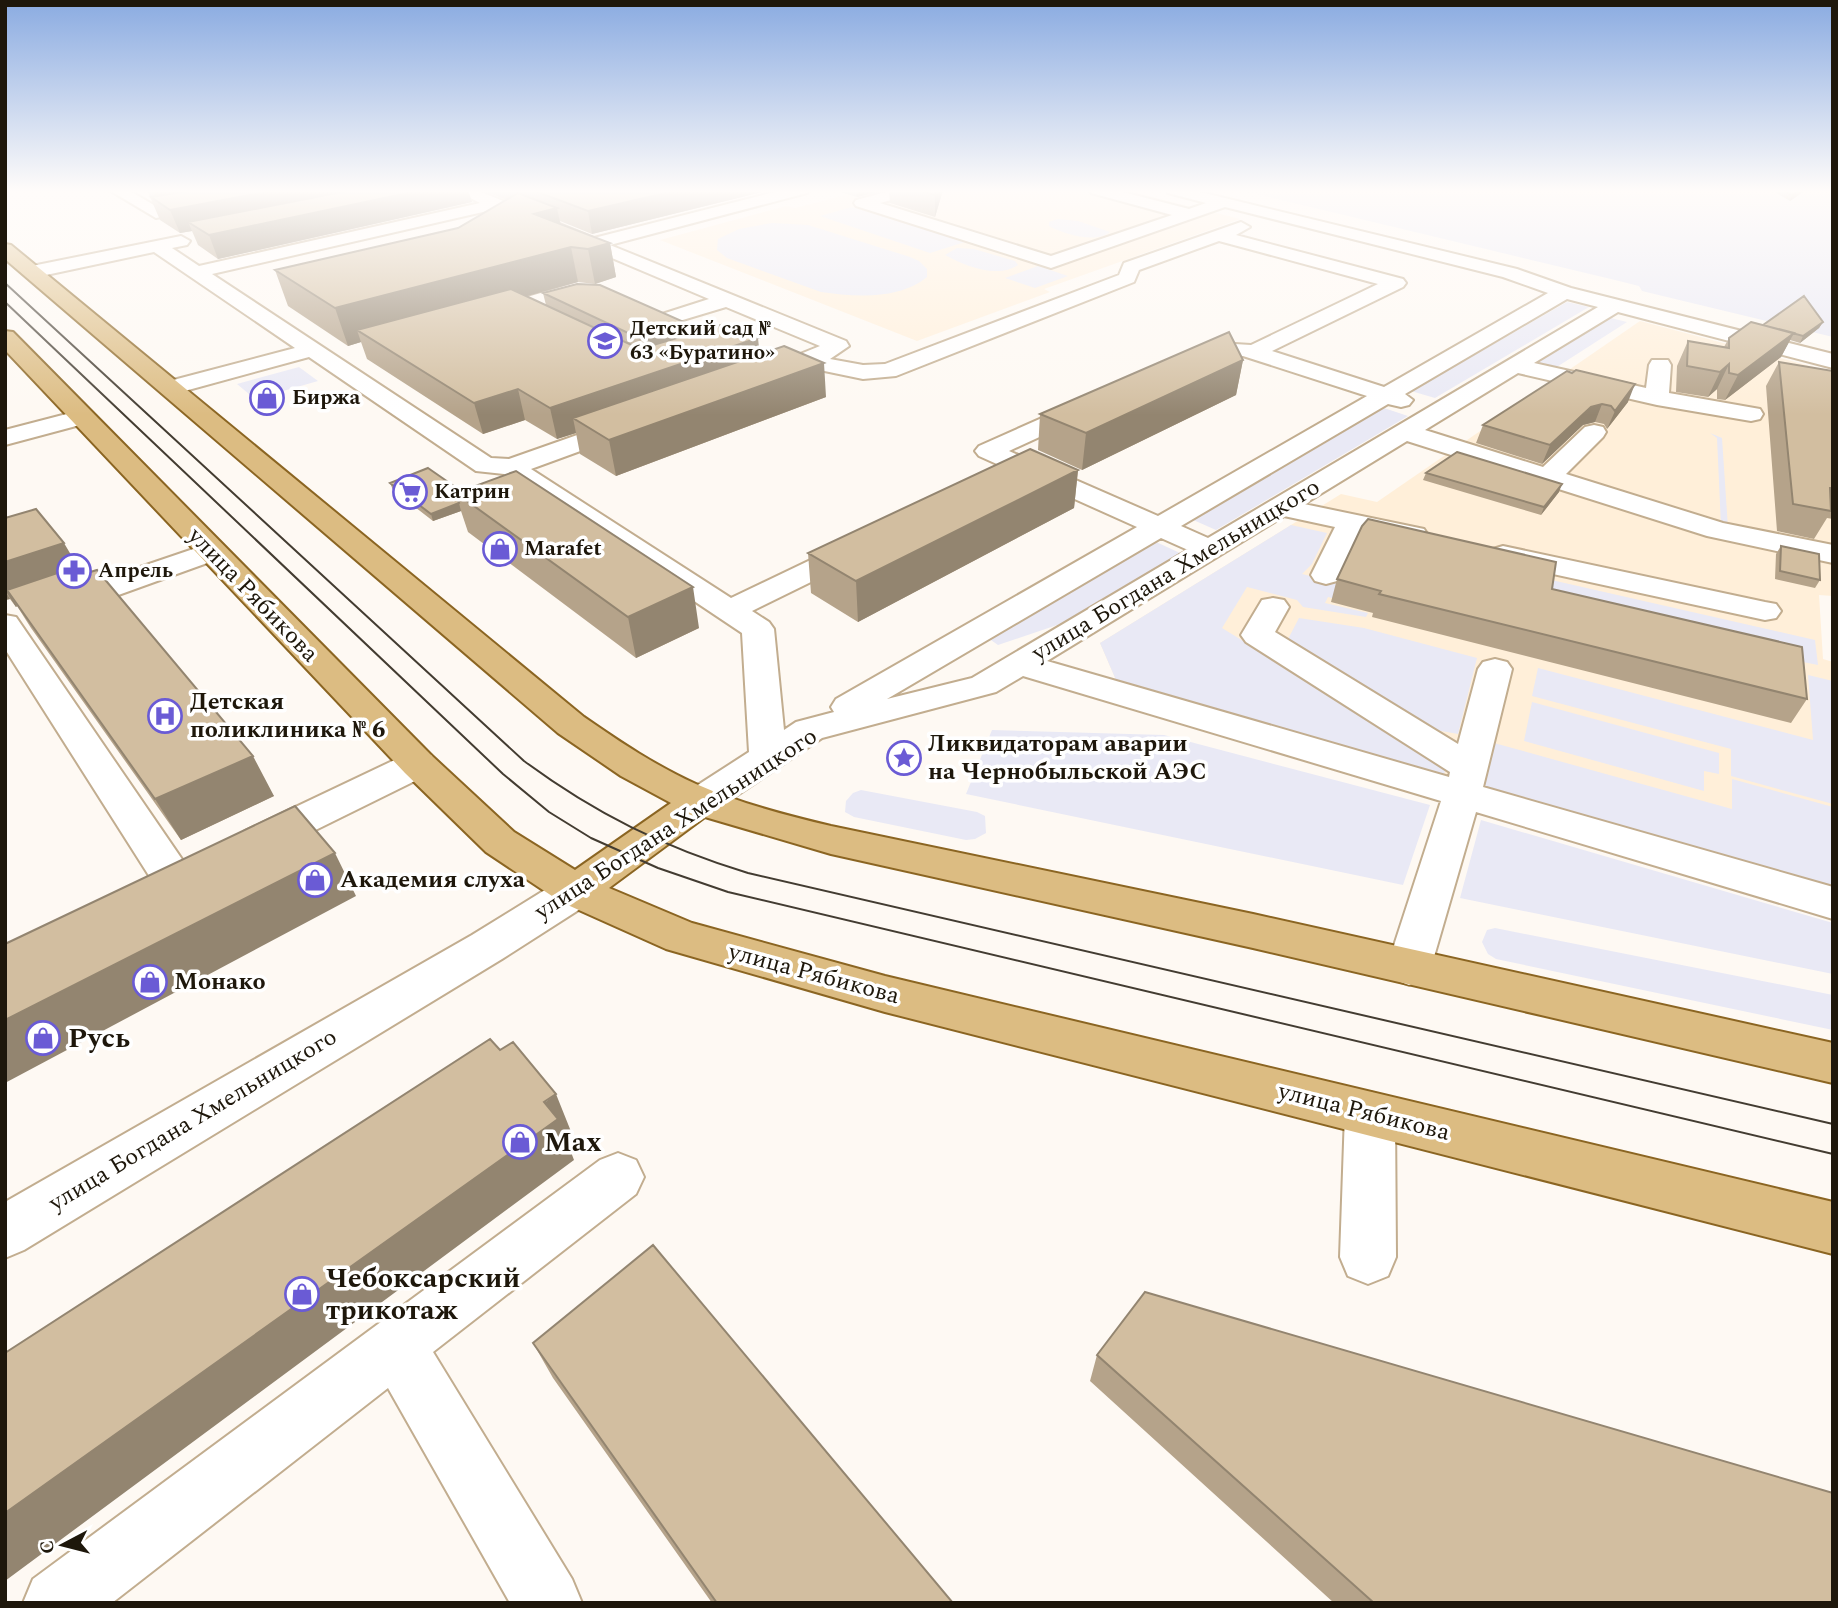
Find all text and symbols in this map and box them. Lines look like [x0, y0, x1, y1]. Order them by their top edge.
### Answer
place label: Детский сад № 63 «Буратино» [630, 313, 775, 369]
school or university icon: Детский сад № 63 «Буратино» [586, 322, 624, 360]
shop icon: Биржа [248, 379, 286, 417]
place label: Биржа [292, 382, 361, 414]
street label: улица Богдана Хмельницкого [1024, 469, 1327, 671]
supermarket icon: Катрин [391, 473, 429, 511]
place label: Катрин [434, 476, 510, 508]
street label: улица Рябикова [178, 519, 327, 671]
shop icon: Marafet [481, 530, 519, 568]
place label: Marafet [524, 533, 602, 565]
pharmacy icon: Апрель [55, 552, 93, 590]
place label: Апрель [98, 555, 173, 587]
place label: Детская поликлиника № 6 [190, 684, 385, 748]
hospital icon: Детская поликлиника № 6 [146, 697, 184, 735]
street label: улица Богдана Хмельницкого [527, 719, 825, 930]
place label: Ликвидаторам аварии на Чернобыльской АЭС [928, 726, 1207, 790]
place icon: Ликвидаторам аварии на Чернобыльской АЭС [885, 739, 923, 777]
shop icon: Академия слуха [296, 861, 334, 899]
place label: Академия слуха [340, 862, 526, 898]
street label: улица Рябикова [724, 934, 904, 1014]
shop icon: Монако [131, 963, 169, 1001]
place label: Монако [174, 964, 266, 1000]
place label: Русь [68, 1017, 130, 1060]
shop icon: Русь [24, 1019, 62, 1057]
street label: улица Богдана Хмельницкого [41, 1019, 344, 1221]
street label: улица Рябикова [1273, 1073, 1454, 1151]
place label: Max [544, 1121, 602, 1164]
shop icon: Max [501, 1123, 539, 1161]
place label: Чебоксарский трикотаж [326, 1257, 520, 1332]
shop icon: Чебоксарский трикотаж [283, 1275, 321, 1313]
north arrow [28, 1510, 98, 1580]
text: С [32, 1538, 63, 1555]

